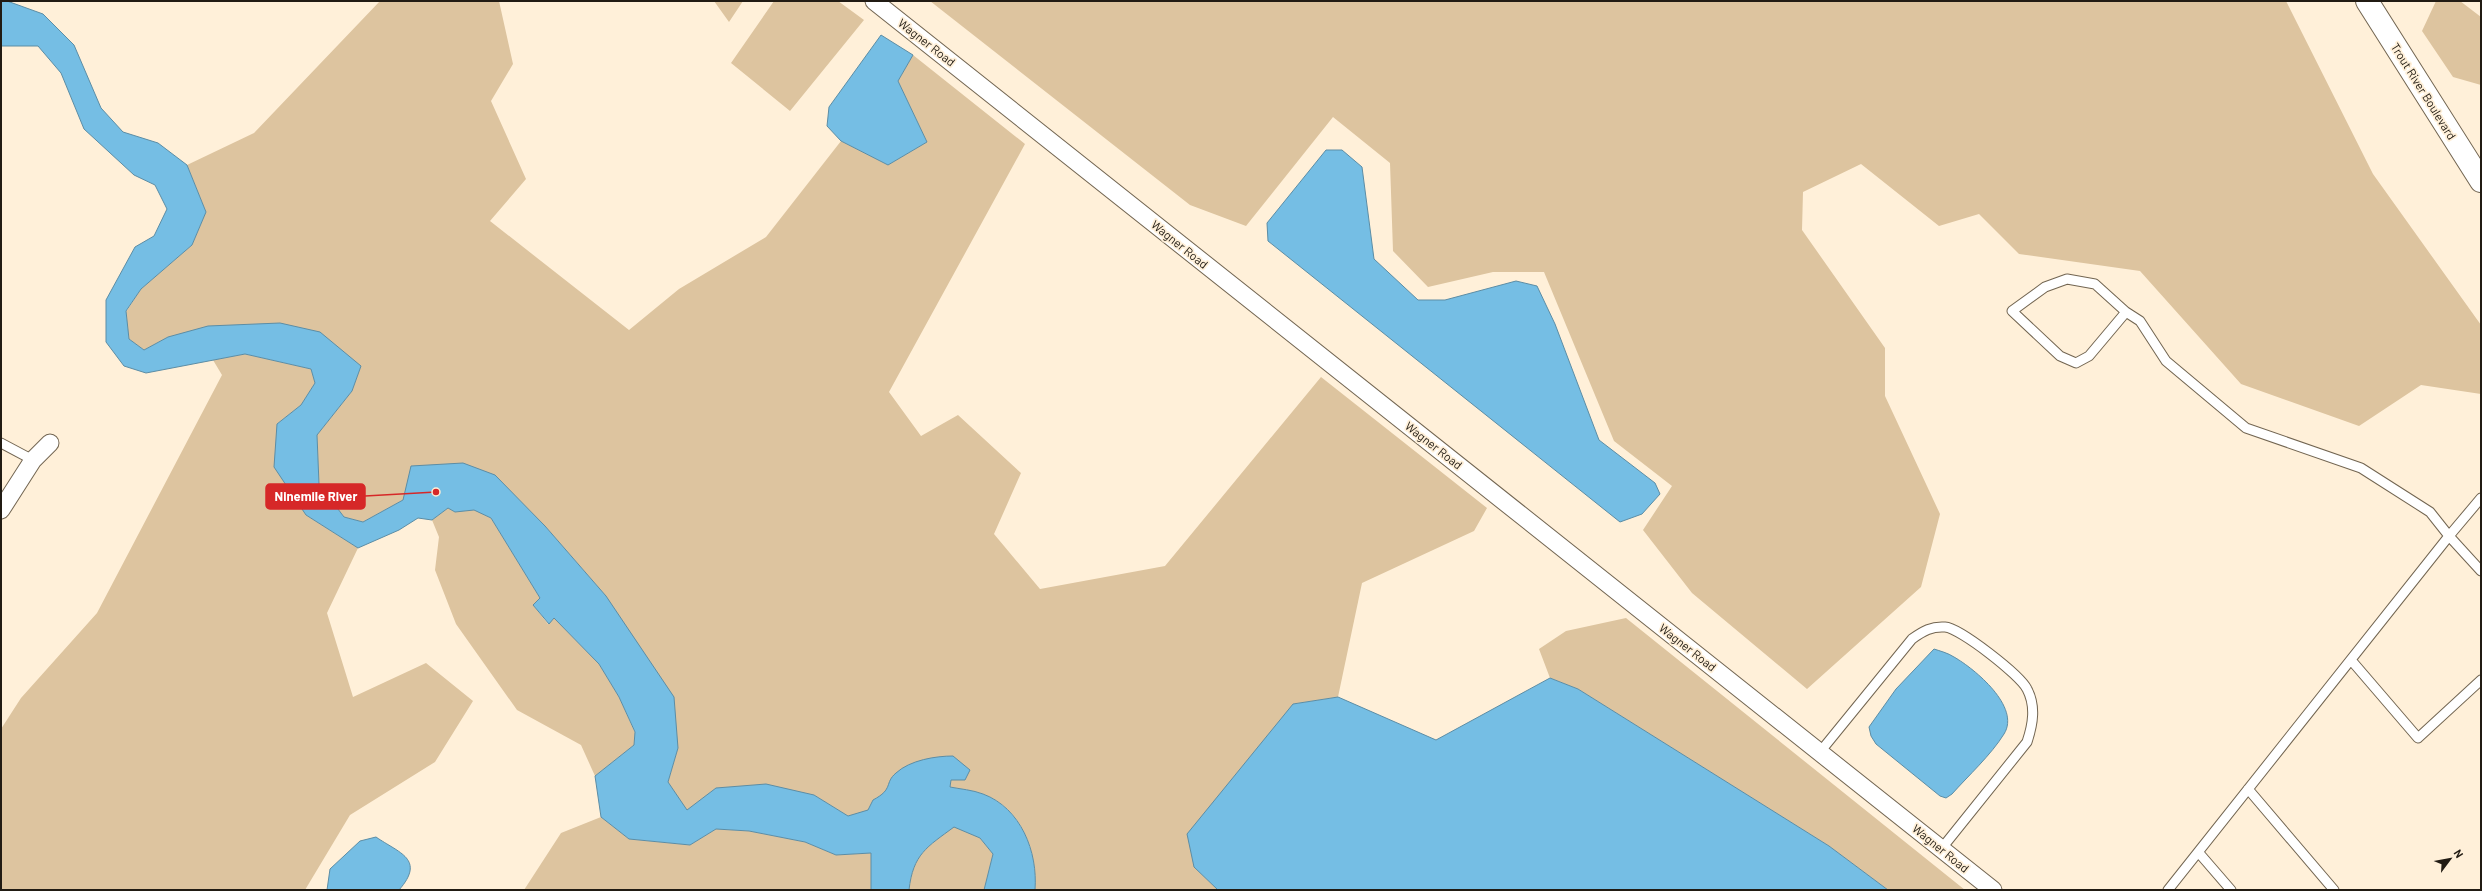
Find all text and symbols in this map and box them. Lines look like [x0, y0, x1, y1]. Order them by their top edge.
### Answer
street label: Wagner Road [896, 15, 958, 69]
street label: Trout River Boulevard [2389, 40, 2459, 142]
street label: Wagner Road [1149, 217, 1211, 271]
street label: Wagner Road [1403, 418, 1465, 472]
callout: Ninemile River [266, 484, 365, 509]
text: Ninemile River [275, 488, 357, 504]
street label: Wagner Road [1657, 620, 1719, 674]
street label: Wagner Road [1910, 821, 1972, 875]
north arrow [2430, 839, 2470, 879]
text: N [2451, 847, 2466, 860]

